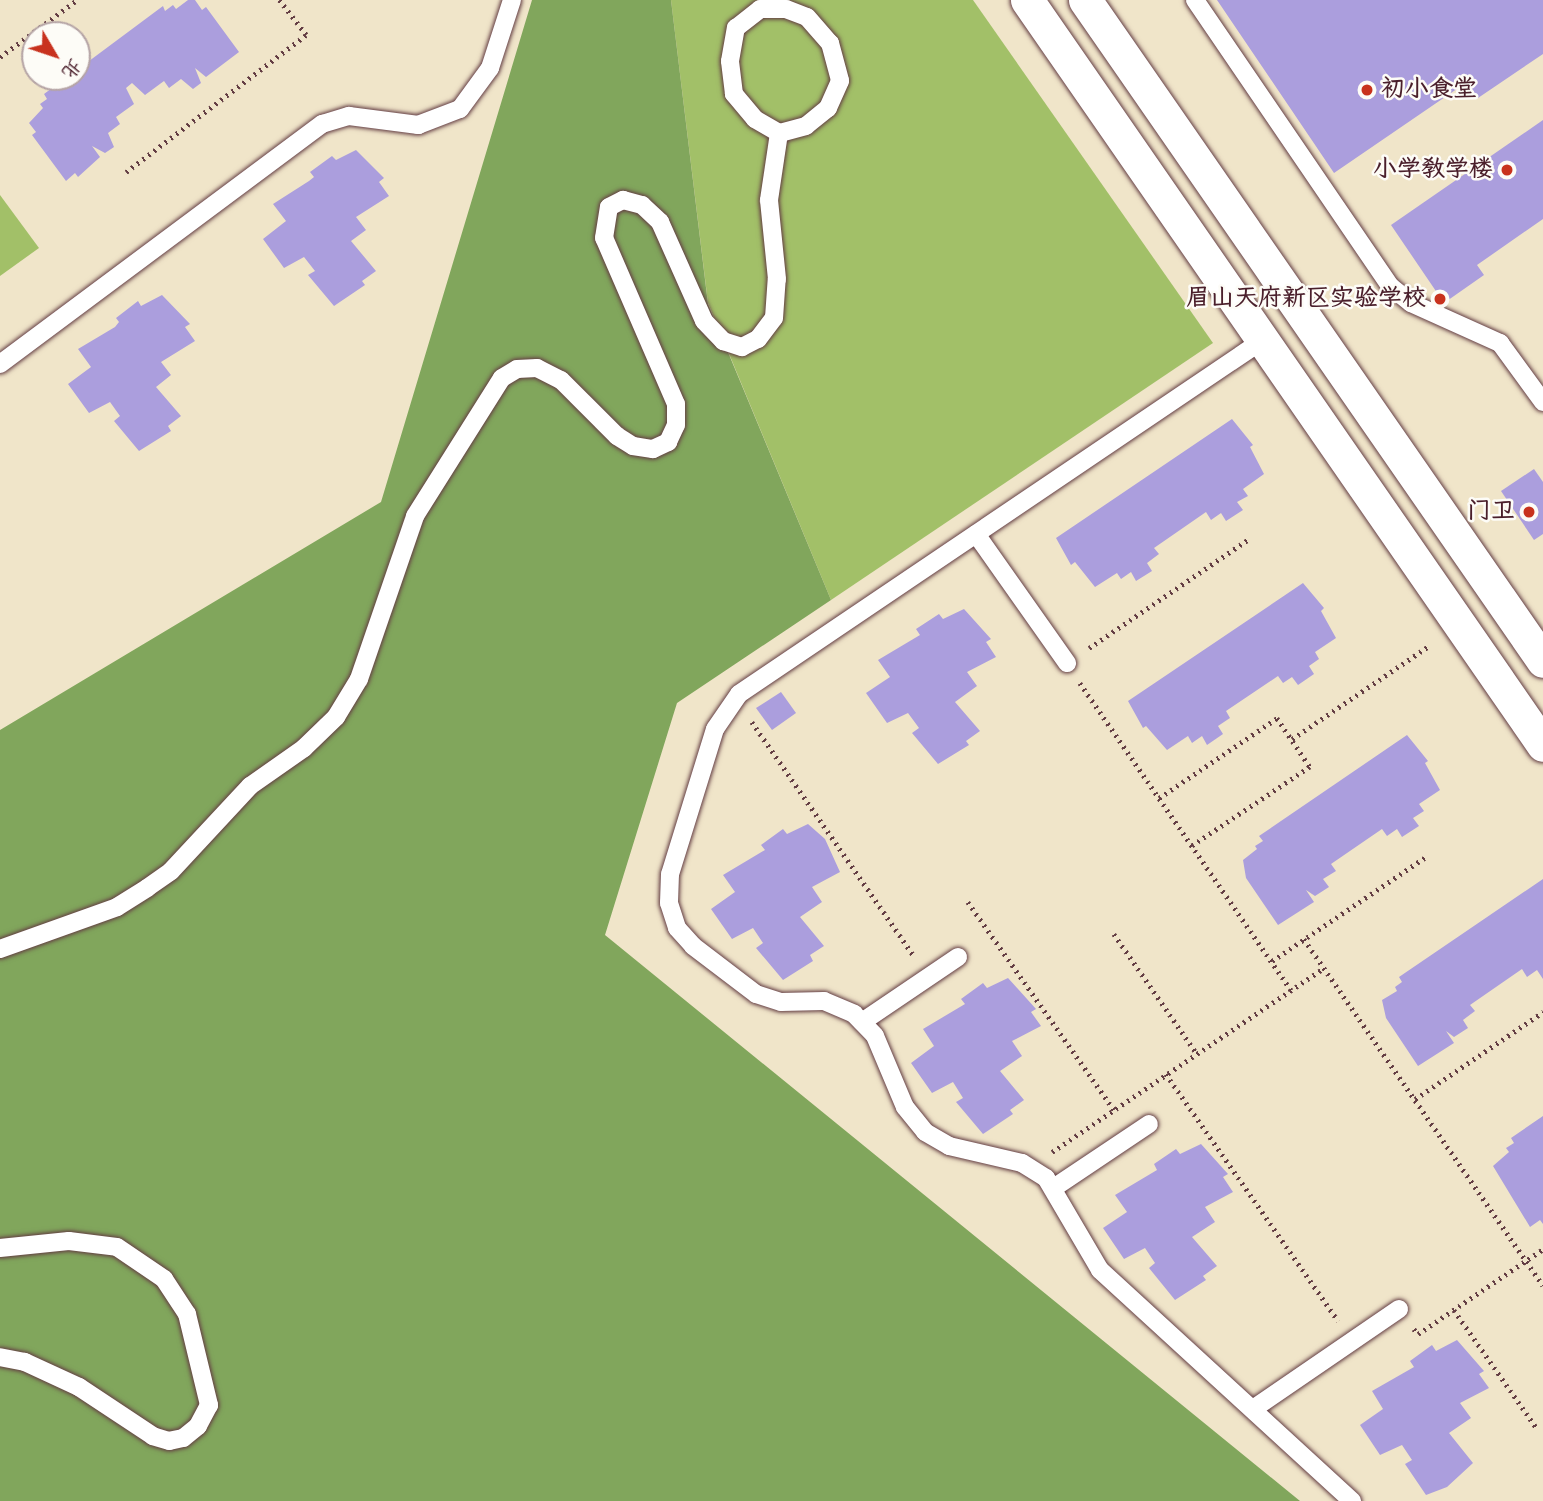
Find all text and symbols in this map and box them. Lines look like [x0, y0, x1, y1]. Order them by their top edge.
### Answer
north arrow [21, 21, 91, 91]
text: 北 [53, 51, 88, 85]
place label: 初小食堂 [1381, 76, 1477, 104]
marker: 初小食堂 [1359, 82, 1375, 98]
place label: 小学教学楼 [1373, 156, 1493, 184]
marker: 小学教学楼 [1499, 162, 1515, 178]
place label: 眉山天府新区实验学校 [1186, 285, 1426, 313]
marker: 眉山天府新区实验学校 [1432, 291, 1448, 307]
place label: 门卫 [1467, 498, 1515, 526]
marker: 门卫 [1521, 504, 1537, 520]

